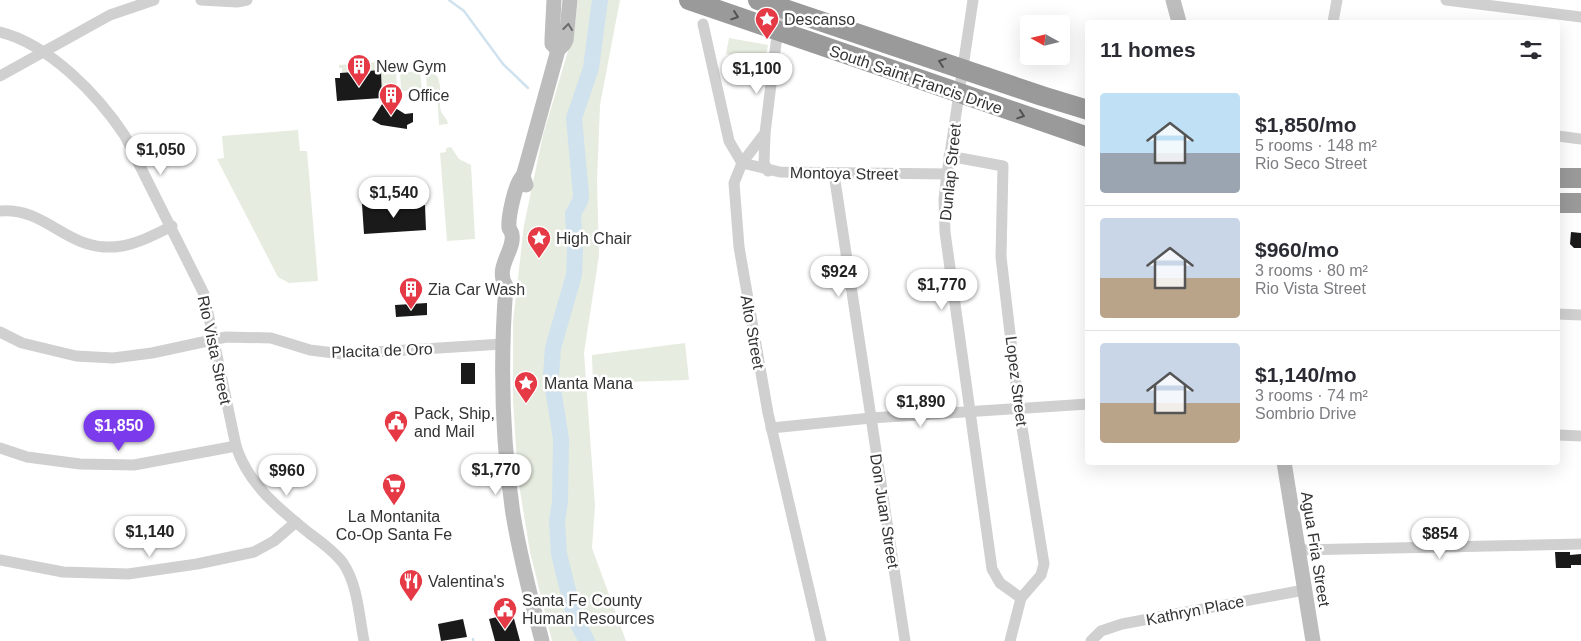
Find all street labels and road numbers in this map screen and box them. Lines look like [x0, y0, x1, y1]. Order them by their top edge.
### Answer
street label: South Saint Francis Drive [827, 42, 1004, 117]
street label: Dunlap Street [937, 122, 964, 222]
street label: Montoya Street [790, 164, 899, 183]
street label: Rio Vista Street [195, 294, 234, 407]
street label: Alto Street [738, 294, 767, 371]
street label: Lopez Street [1003, 335, 1031, 428]
street label: Placita de Oro [331, 340, 433, 361]
street label: Don Juan Street [867, 453, 902, 570]
street label: Agua Fria Street [1298, 490, 1333, 608]
street label: Kathryn Place [1145, 593, 1246, 628]

